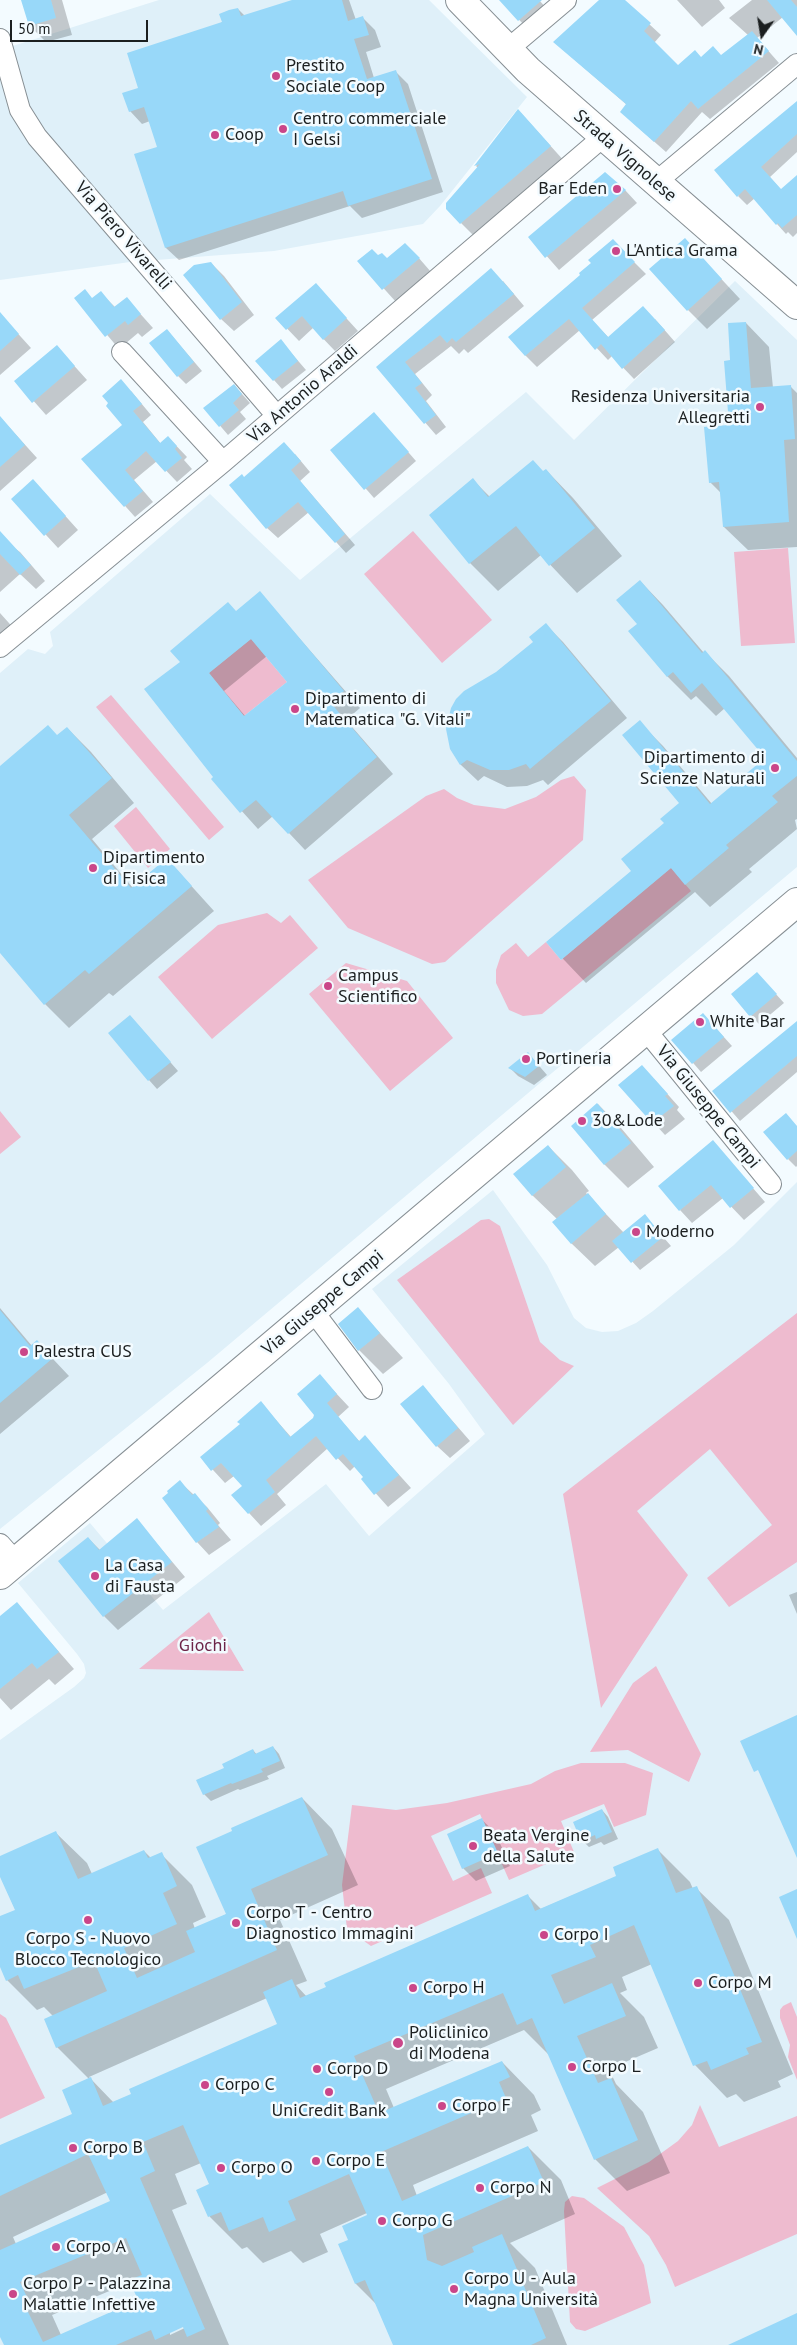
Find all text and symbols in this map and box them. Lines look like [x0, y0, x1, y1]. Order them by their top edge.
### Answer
scale bar [12, 10, 150, 42]
north arrow [737, 10, 787, 60]
text: 50 m [18, 19, 51, 38]
text: N [752, 40, 765, 59]
place label: Prestito Sociale Coop [286, 55, 385, 98]
marker: Prestito Sociale Coop [270, 70, 282, 82]
street label: Strada Vignolese [569, 105, 681, 207]
place label: Centro commerciale I Gelsi [293, 108, 446, 150]
marker: Centro commerciale I Gelsi [277, 123, 289, 135]
place label: Coop [225, 124, 264, 146]
marker: Coop [209, 129, 221, 141]
street label: Via Piero Vivarelli [70, 177, 176, 295]
place label: Bar Eden [538, 178, 607, 200]
marker: Bar Eden [611, 183, 623, 195]
place label: L'Antica Grama [626, 240, 738, 262]
marker: L'Antica Grama [610, 245, 622, 257]
street label: Via Antonio Araldi [243, 340, 363, 448]
place label: Residenza Universitaria Allegretti [571, 386, 750, 428]
marker: Residenza Universitaria Allegretti [754, 401, 766, 413]
place label: Dipartimento di Matematica "G. Vitali" [305, 688, 471, 731]
marker: Dipartimento di Matematica "G. Vitali" [289, 703, 301, 715]
place label: Dipartimento di Scienze Naturali [640, 747, 765, 790]
marker: Dipartimento di Scienze Naturali [769, 762, 781, 774]
place label: Dipartimento di Fisica [103, 847, 205, 890]
marker: Dipartimento di Fisica [87, 862, 99, 874]
place label: Campus Scientifico [338, 965, 417, 1008]
marker: Campus Scientifico [322, 980, 334, 992]
place label: White Bar [710, 1011, 785, 1033]
marker: White Bar [694, 1016, 706, 1028]
street label: Via Giuseppe Campi [652, 1041, 764, 1173]
place label: Portineria [536, 1048, 612, 1070]
marker: Portineria [520, 1053, 532, 1065]
place label: 30&Lode [592, 1110, 663, 1132]
marker: 30&Lode [576, 1115, 588, 1127]
place label: Moderno [646, 1221, 714, 1243]
marker: Moderno [630, 1226, 642, 1238]
street label: Via Giuseppe Campi [258, 1246, 388, 1360]
place label: Palestra CUS [34, 1341, 132, 1363]
marker: Palestra CUS [18, 1346, 30, 1358]
place label: La Casa di Fausta [105, 1555, 175, 1598]
marker: La Casa di Fausta [89, 1570, 101, 1582]
park label: Giochi [179, 1635, 227, 1657]
place label: Beata Vergine della Salute [483, 1825, 589, 1868]
marker: Beata Vergine della Salute [467, 1840, 479, 1852]
place label: Corpo T - Centro Diagnostico Immagini [246, 1902, 414, 1945]
marker: Corpo S - Nuovo Blocco Tecnologico [82, 1914, 94, 1926]
marker: Corpo T - Centro Diagnostico Immagini [230, 1917, 242, 1929]
place label: Corpo I [554, 1924, 609, 1946]
place label: Corpo S - Nuovo Blocco Tecnologico [15, 1928, 161, 1970]
marker: Corpo I [538, 1929, 550, 1941]
place label: Corpo M [708, 1972, 772, 1994]
place label: Corpo H [423, 1977, 485, 1999]
marker: Corpo M [692, 1977, 704, 1989]
marker: Corpo H [407, 1982, 419, 1994]
place label: Policlinico di Modena [409, 2022, 490, 2064]
marker: Policlinico di Modena [391, 2036, 405, 2050]
place label: Corpo L [582, 2056, 641, 2078]
place label: Corpo D [327, 2058, 388, 2080]
marker: Corpo L [566, 2061, 578, 2073]
marker: Corpo D [311, 2063, 323, 2075]
place label: Corpo C [215, 2074, 275, 2096]
marker: Corpo C [199, 2079, 211, 2091]
marker: UniCredit Bank [323, 2086, 335, 2098]
place label: Corpo F [452, 2095, 511, 2117]
place label: UniCredit Bank [272, 2100, 386, 2122]
marker: Corpo F [436, 2100, 448, 2112]
place label: Corpo B [83, 2137, 143, 2159]
marker: Corpo B [67, 2142, 79, 2154]
place label: Corpo E [326, 2150, 385, 2172]
marker: Corpo E [310, 2155, 322, 2167]
place label: Corpo O [231, 2157, 293, 2179]
marker: Corpo O [215, 2162, 227, 2174]
place label: Corpo N [490, 2177, 552, 2199]
marker: Corpo N [474, 2182, 486, 2194]
place label: Corpo G [392, 2210, 453, 2232]
marker: Corpo G [376, 2215, 388, 2227]
place label: Corpo A [66, 2236, 126, 2258]
marker: Corpo A [50, 2241, 62, 2253]
place label: Corpo U - Aula Magna Università [464, 2268, 598, 2310]
place label: Corpo P - Palazzina Malattie Infettive [23, 2273, 171, 2316]
marker: Corpo U - Aula Magna Università [448, 2283, 460, 2295]
marker: Corpo P - Palazzina Malattie Infettive [7, 2288, 19, 2300]

